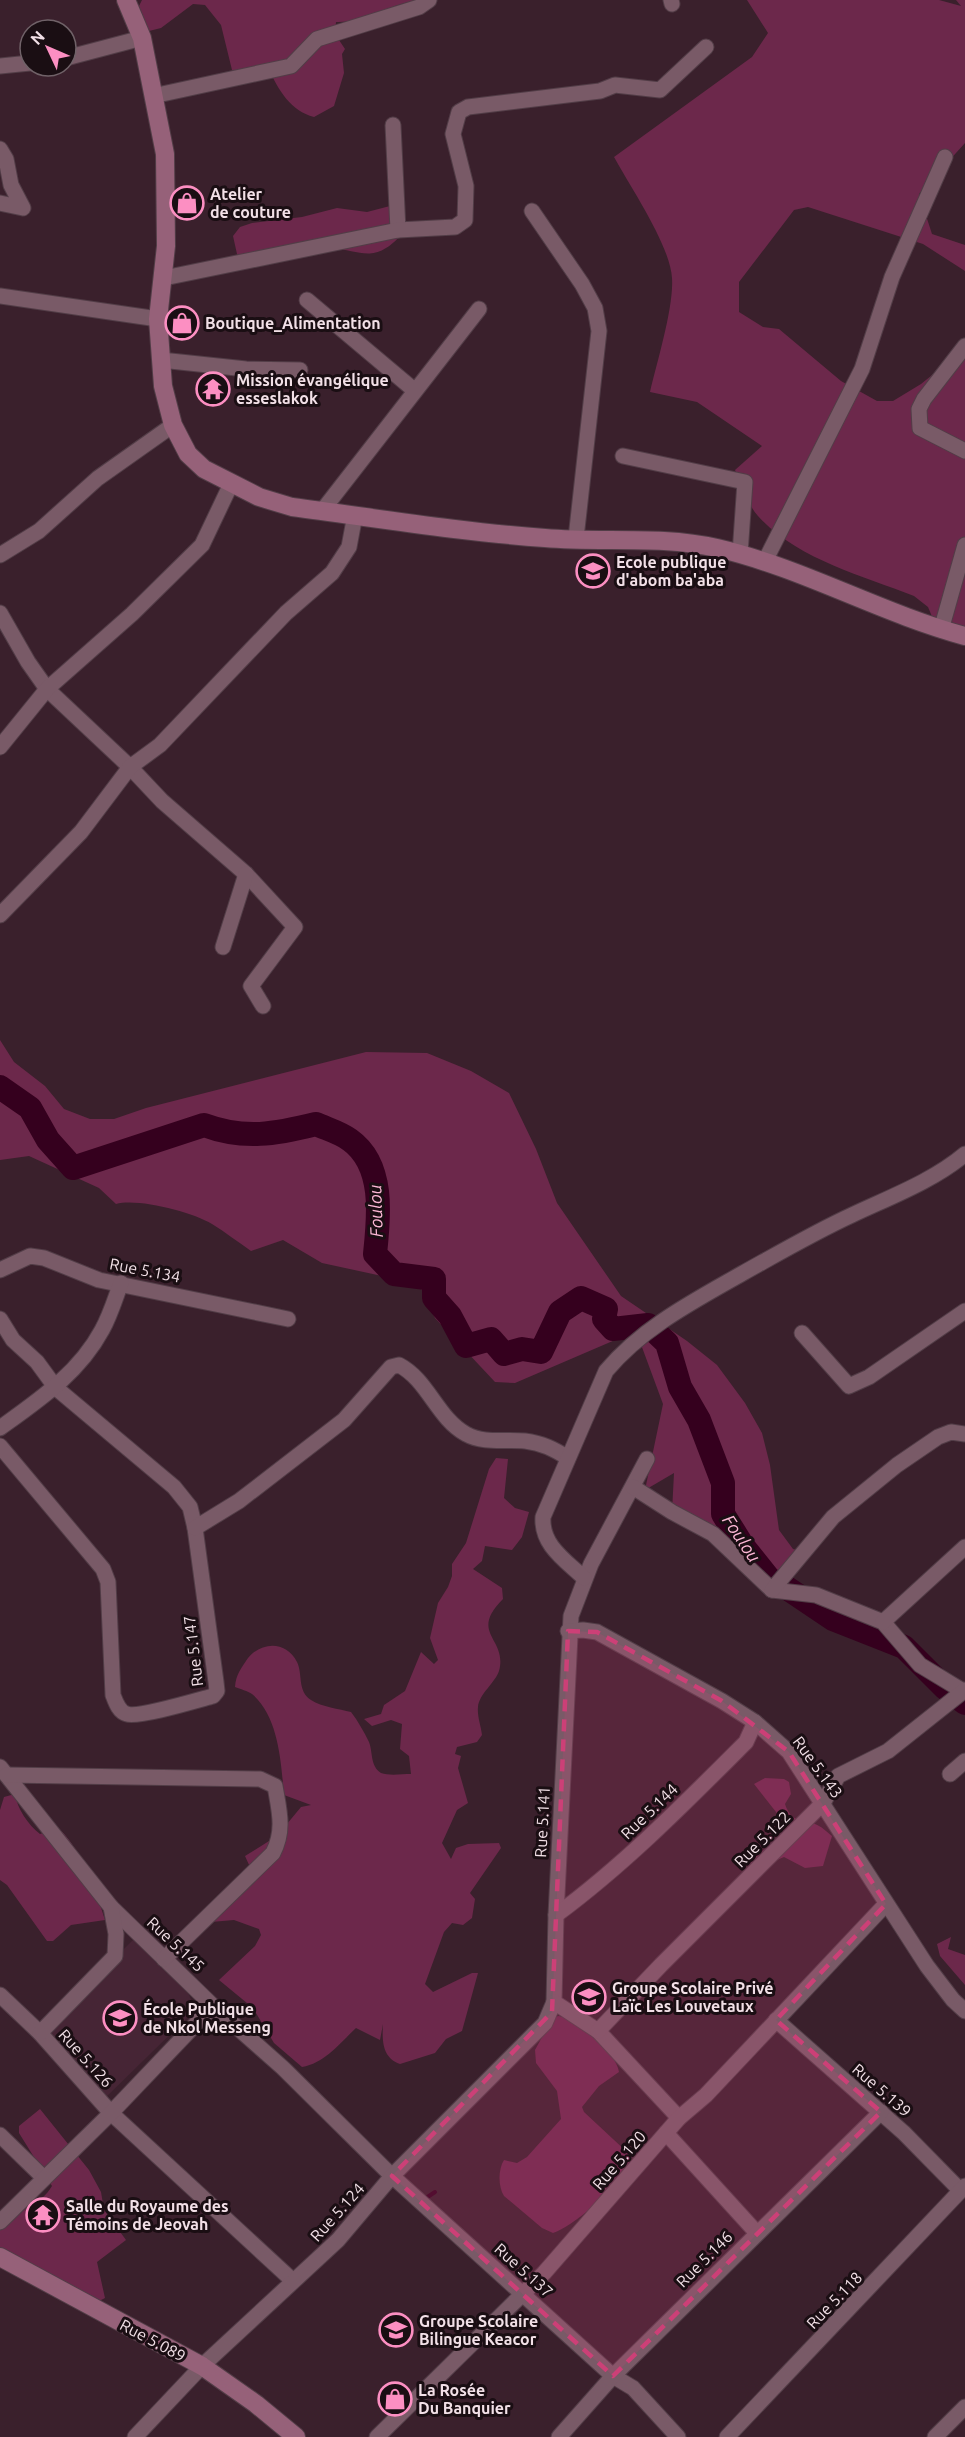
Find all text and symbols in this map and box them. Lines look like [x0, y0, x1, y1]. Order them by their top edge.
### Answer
north arrow [18, 18, 78, 78]
text: N [27, 27, 48, 48]
shop icon: Atelier de couture [169, 185, 205, 221]
place label: Atelier de couture [210, 185, 291, 221]
shop icon: Boutique_Alimentation [164, 305, 200, 341]
place label: Boutique_Alimentation [205, 314, 381, 332]
temple icon: Mission évangélique esseslakok [195, 371, 231, 407]
place label: Mission évangélique esseslakok [236, 371, 389, 407]
school or university icon: Ecole publique d'abom ba'aba [575, 553, 611, 589]
place label: Ecole publique d'abom ba'aba [616, 553, 726, 589]
water label: Foulou [364, 1184, 386, 1238]
street label: Rue 5.134 [108, 1254, 182, 1286]
water label: Foulou [719, 1510, 765, 1566]
street label: Rue 5.147 [180, 1614, 206, 1688]
street label: Rue 5.143 [790, 1733, 846, 1801]
street label: Rue 5.144 [617, 1780, 681, 1842]
street label: Rue 5.141 [531, 1786, 553, 1858]
street label: Rue 5.122 [730, 1807, 794, 1871]
street label: Rue 5.145 [144, 1913, 208, 1975]
school or university icon: Groupe Scolaire Privé Laïc Les Louvetaux [571, 1979, 607, 2015]
place label: Groupe Scolaire Privé Laïc Les Louvetaux [612, 1979, 774, 2015]
place label: École Publique de Nkol Messeng [143, 1998, 271, 2036]
school or university icon: École Publique de Nkol Messeng [102, 2000, 138, 2036]
street label: Rue 5.126 [55, 2025, 117, 2091]
street label: Rue 5.139 [849, 2060, 915, 2120]
street label: Rue 5.120 [589, 2127, 649, 2193]
street label: Rue 5.124 [306, 2179, 368, 2245]
temple icon: Salle du Royaume des Témoins de Jeovah [25, 2197, 61, 2233]
place label: Salle du Royaume des Témoins de Jeovah [66, 2197, 229, 2233]
street label: Rue 5.146 [672, 2227, 736, 2291]
street label: Rue 5.137 [491, 2239, 557, 2301]
street label: Rue 5.118 [803, 2268, 865, 2332]
school or university icon: Groupe Scolaire Bilingue Keacor [378, 2312, 414, 2348]
place label: Groupe Scolaire Bilingue Keacor [419, 2312, 538, 2348]
street label: Rue 5.089 [117, 2315, 189, 2365]
shop icon: La Rosée Du Banquier [377, 2381, 413, 2417]
place label: La Rosée Du Banquier [418, 2381, 511, 2417]

